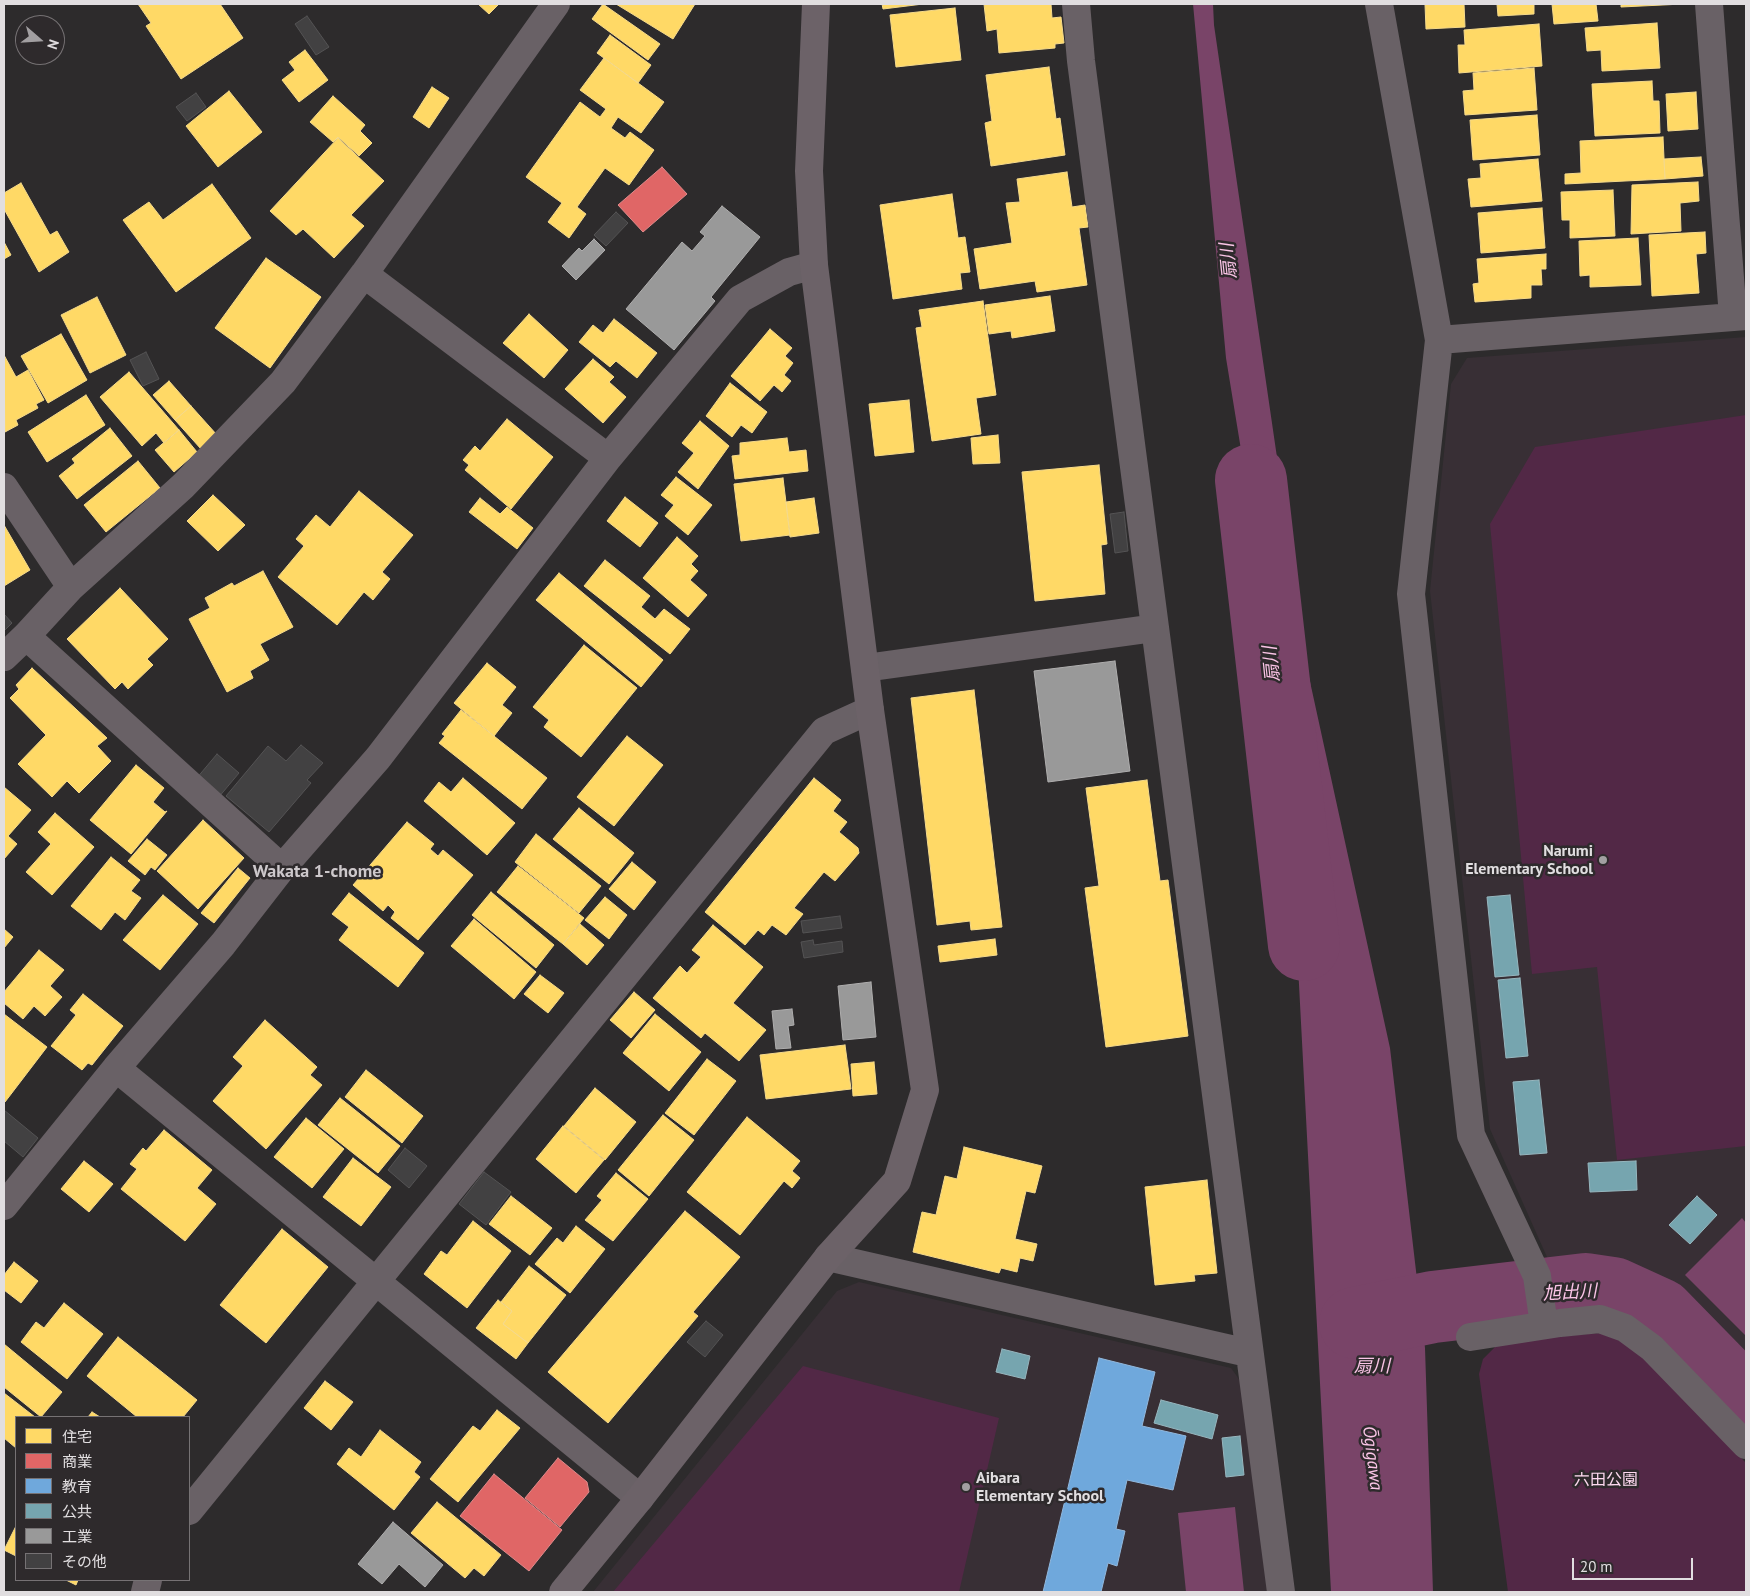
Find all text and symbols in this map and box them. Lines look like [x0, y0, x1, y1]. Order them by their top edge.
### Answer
north arrow [15, 15, 65, 65]
text: N [43, 37, 63, 52]
water label: 扇川 [1216, 242, 1242, 280]
water label: 扇川 [1259, 645, 1285, 683]
place label: Narumi Elementary School [1465, 841, 1593, 879]
marker: Narumi Elementary School [1597, 854, 1609, 866]
district label: Wakata 1-chome [253, 861, 381, 883]
water label: 旭出川 [1542, 1281, 1598, 1305]
water label: 扇川 [1354, 1356, 1390, 1378]
legend [15, 1416, 190, 1581]
water label: Ōgigawa [1357, 1425, 1387, 1491]
text: 住宅 [62, 1427, 92, 1446]
text: 商業 [62, 1452, 92, 1471]
place label: Aibara Elementary School [976, 1468, 1104, 1506]
park label: 六田公園 [1574, 1470, 1638, 1490]
text: 教育 [62, 1477, 92, 1496]
marker: Aibara Elementary School [960, 1481, 972, 1493]
text: 公共 [62, 1502, 92, 1521]
text: 工業 [62, 1527, 92, 1546]
scale bar [1575, 1548, 1696, 1580]
text: その他 [62, 1552, 107, 1571]
text: 20 m [1580, 1557, 1613, 1576]

